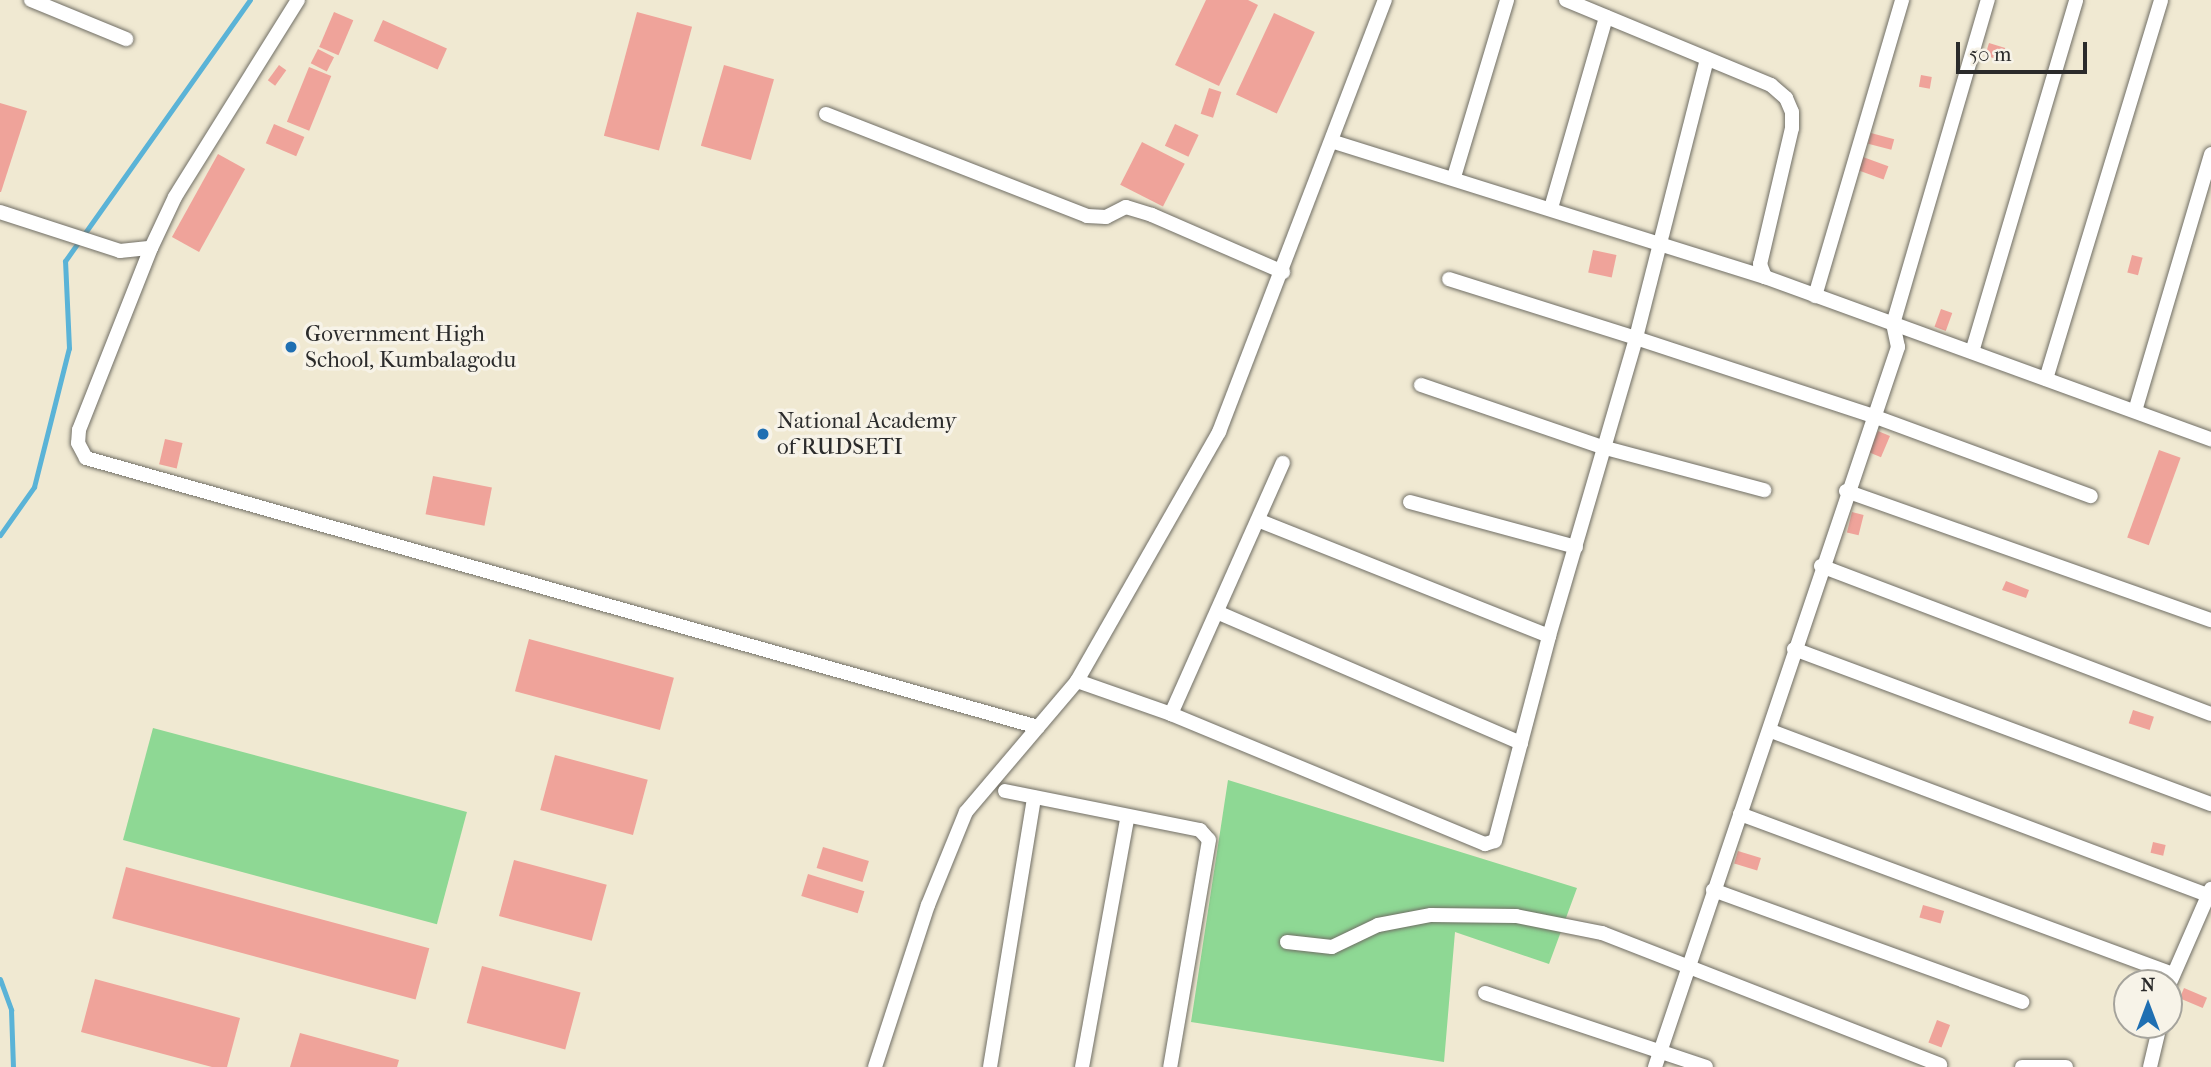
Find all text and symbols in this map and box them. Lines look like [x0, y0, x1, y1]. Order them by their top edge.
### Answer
scale bar [1959, 28, 2090, 72]
text: 50 m [1969, 42, 2012, 66]
place label: Government High School, Kumbalagodu [305, 320, 516, 374]
marker: Government High School, Kumbalagodu [283, 339, 299, 355]
place label: National Academy of RUDSETI [777, 407, 956, 461]
marker: National Academy of RUDSETI [755, 426, 771, 442]
north arrow [2113, 969, 2183, 1039]
text: N [2141, 974, 2155, 996]

